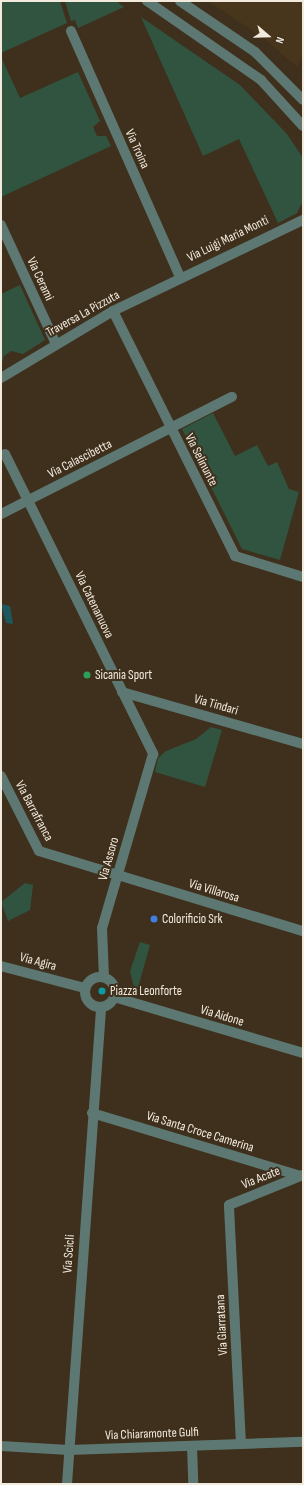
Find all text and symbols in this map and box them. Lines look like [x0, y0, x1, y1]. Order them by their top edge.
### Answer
north arrow [248, 16, 288, 56]
text: N [273, 35, 287, 45]
street label: Via Troina [121, 127, 153, 171]
street label: Via Luigi Maria Monti [185, 213, 271, 265]
street label: Via Cerami [23, 255, 57, 303]
street label: Traversa La Pizzuta [44, 287, 122, 341]
street label: Via Selinunte [181, 431, 221, 489]
street label: Via Calascibetta [45, 436, 115, 482]
street label: Via Catenanuova [71, 569, 117, 641]
place label: Sicania Sport [95, 667, 152, 683]
marker: Sicania Sport [82, 670, 92, 680]
street label: Via Tindari [192, 691, 240, 719]
street label: Via Barrafranca [12, 778, 56, 844]
street label: Via Assoro [95, 835, 123, 883]
street label: Via Villarosa [187, 876, 241, 906]
place label: Colorificio Srk [162, 911, 223, 927]
marker: Colorificio Srk [149, 914, 159, 924]
street label: Via Agira [18, 950, 58, 974]
place label: Piazza Leonforte [110, 983, 182, 999]
marker: Piazza Leonforte [97, 986, 107, 996]
street label: Via Aidone [198, 1002, 246, 1030]
street label: Via Santa Croce Camerina [144, 1108, 256, 1156]
street label: Via Acate [239, 1163, 283, 1193]
street label: Via Scicli [60, 1234, 78, 1274]
street label: Via Giarratana [213, 1294, 231, 1356]
street label: Via Chiaramonte Gulfi [105, 1425, 199, 1443]

